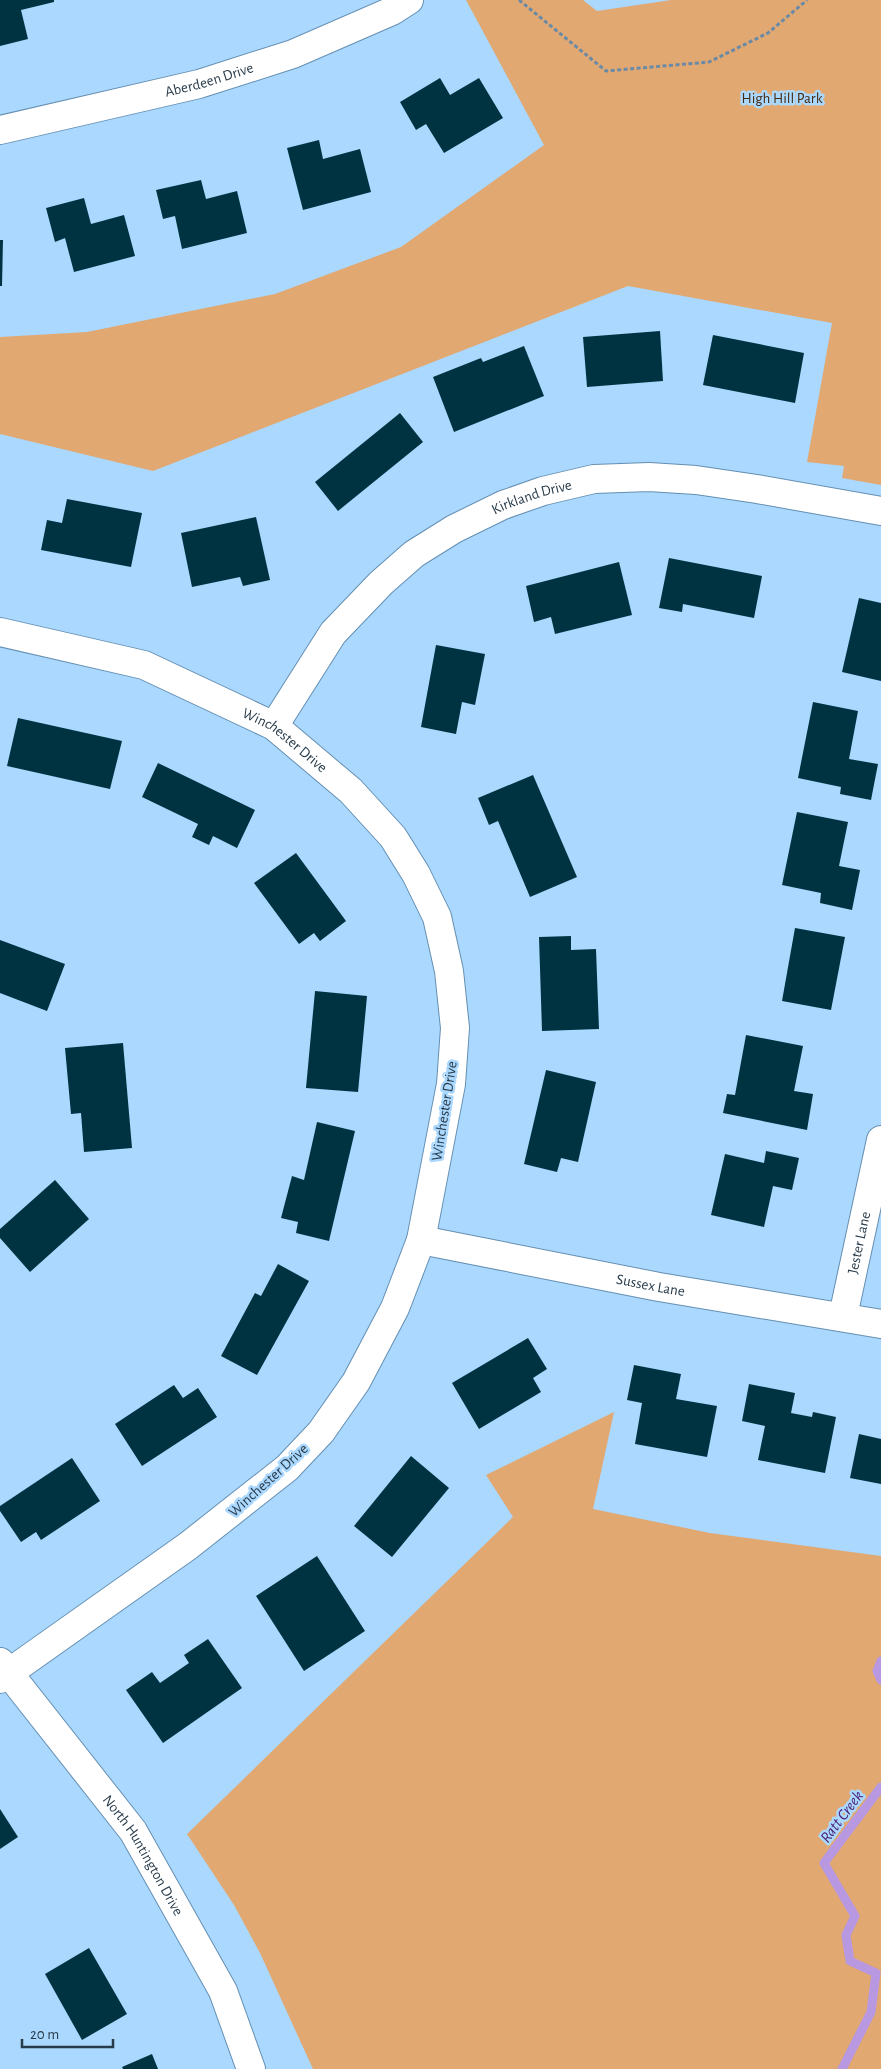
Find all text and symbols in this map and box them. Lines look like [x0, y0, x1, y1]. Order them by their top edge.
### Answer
street label: Aberdeen Drive [163, 60, 255, 100]
park label: High Hill Park [741, 91, 823, 106]
street label: Kirkland Drive [489, 477, 573, 517]
street label: Winchester Drive [240, 705, 330, 775]
street label: Winchester Drive [429, 1060, 460, 1162]
street label: Jester Lane [845, 1210, 873, 1275]
street label: Sussex Lane [615, 1272, 686, 1299]
street label: Winchester Drive [226, 1441, 311, 1520]
water label: Ratt Creek [817, 1788, 866, 1845]
street label: North Huntington Drive [100, 1792, 186, 1918]
scale bar [22, 2016, 114, 2048]
text: 20 m [30, 2027, 59, 2042]

